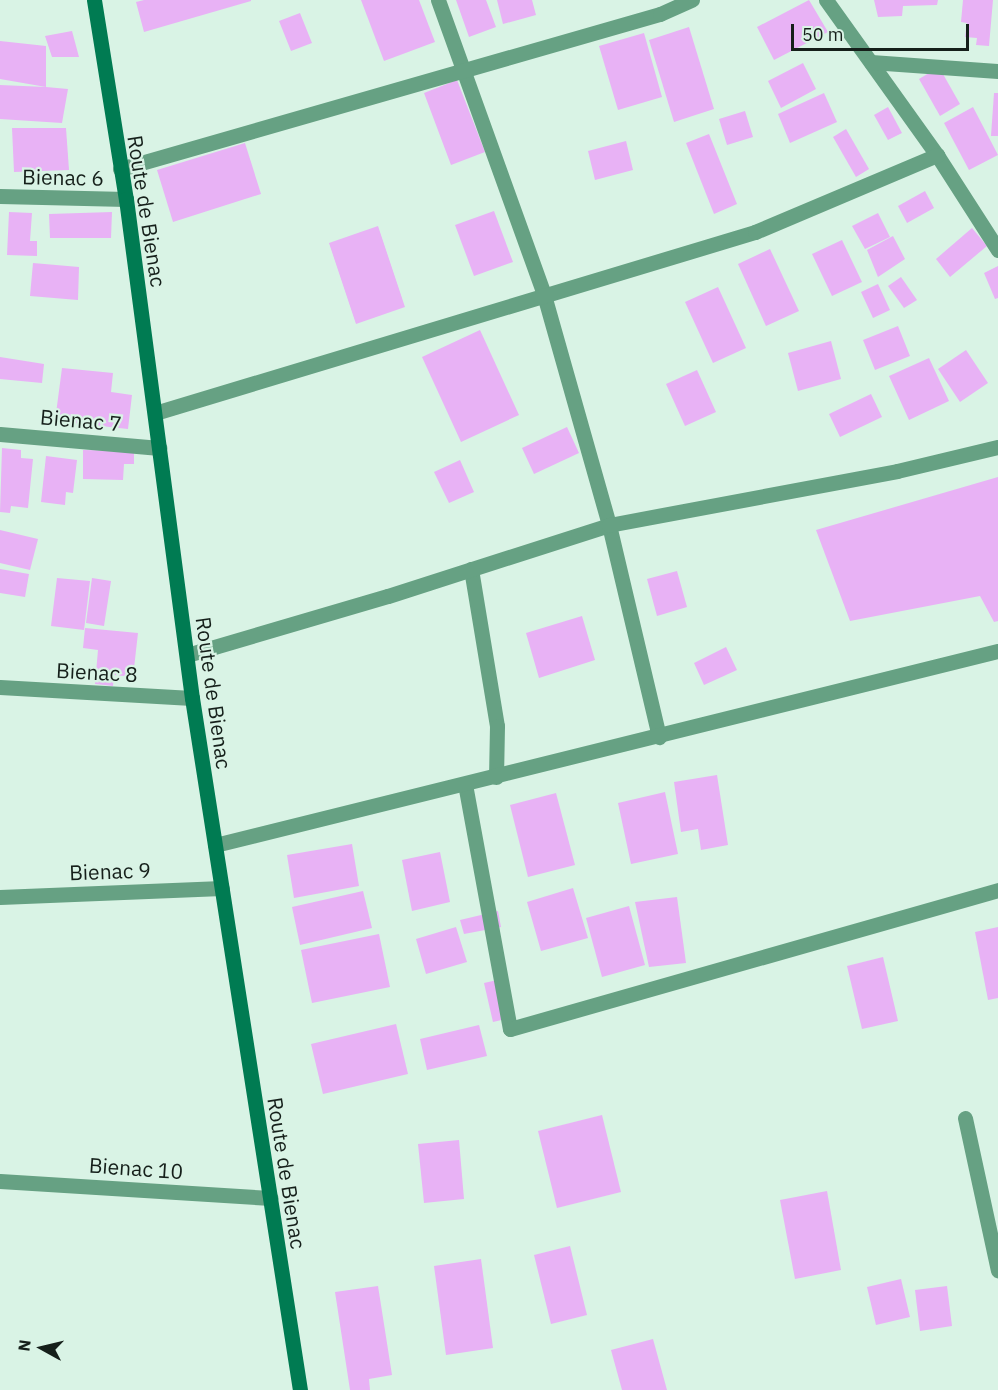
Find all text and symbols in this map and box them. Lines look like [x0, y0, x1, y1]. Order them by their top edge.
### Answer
scale bar [794, 12, 972, 50]
text: 50 m [802, 23, 844, 46]
street label: Route de Bienac [123, 133, 171, 289]
street label: Bienac 6 [22, 164, 104, 190]
street label: Bienac 7 [39, 404, 123, 436]
street label: Route de Bienac [191, 615, 237, 771]
street label: Bienac 8 [56, 657, 138, 687]
street label: Bienac 9 [69, 857, 151, 885]
street label: Route de Bienac [263, 1095, 311, 1251]
street label: Bienac 10 [88, 1152, 184, 1184]
north arrow [12, 1318, 72, 1378]
text: N [13, 1338, 35, 1353]

